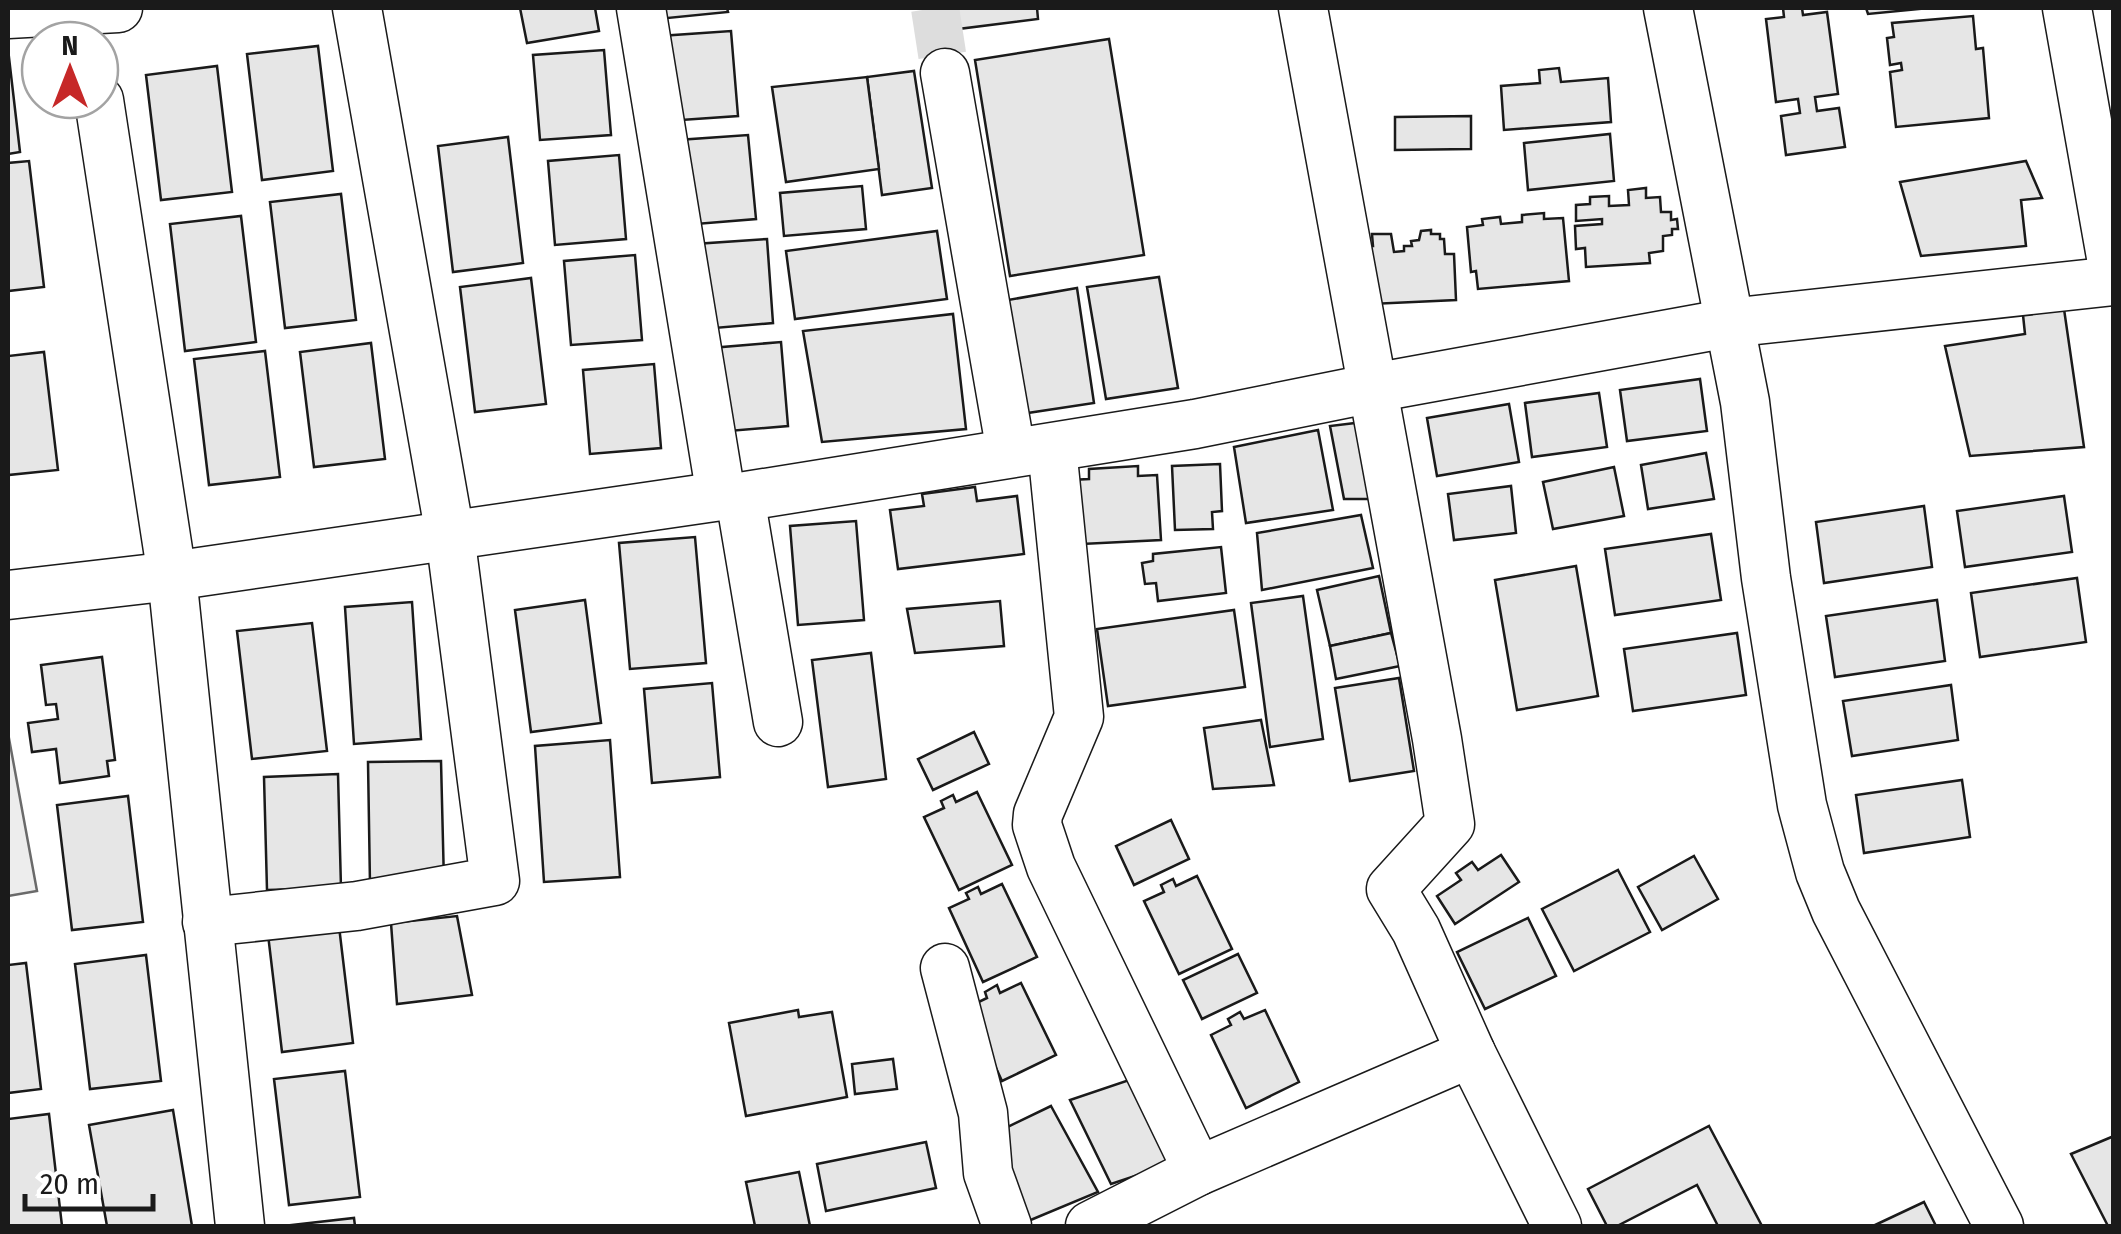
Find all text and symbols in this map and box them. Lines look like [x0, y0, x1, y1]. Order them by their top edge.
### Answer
north arrow [20, 20, 120, 120]
text: N [62, 29, 78, 62]
scale bar [25, 1149, 152, 1211]
text: 20 m [40, 1166, 99, 1202]

